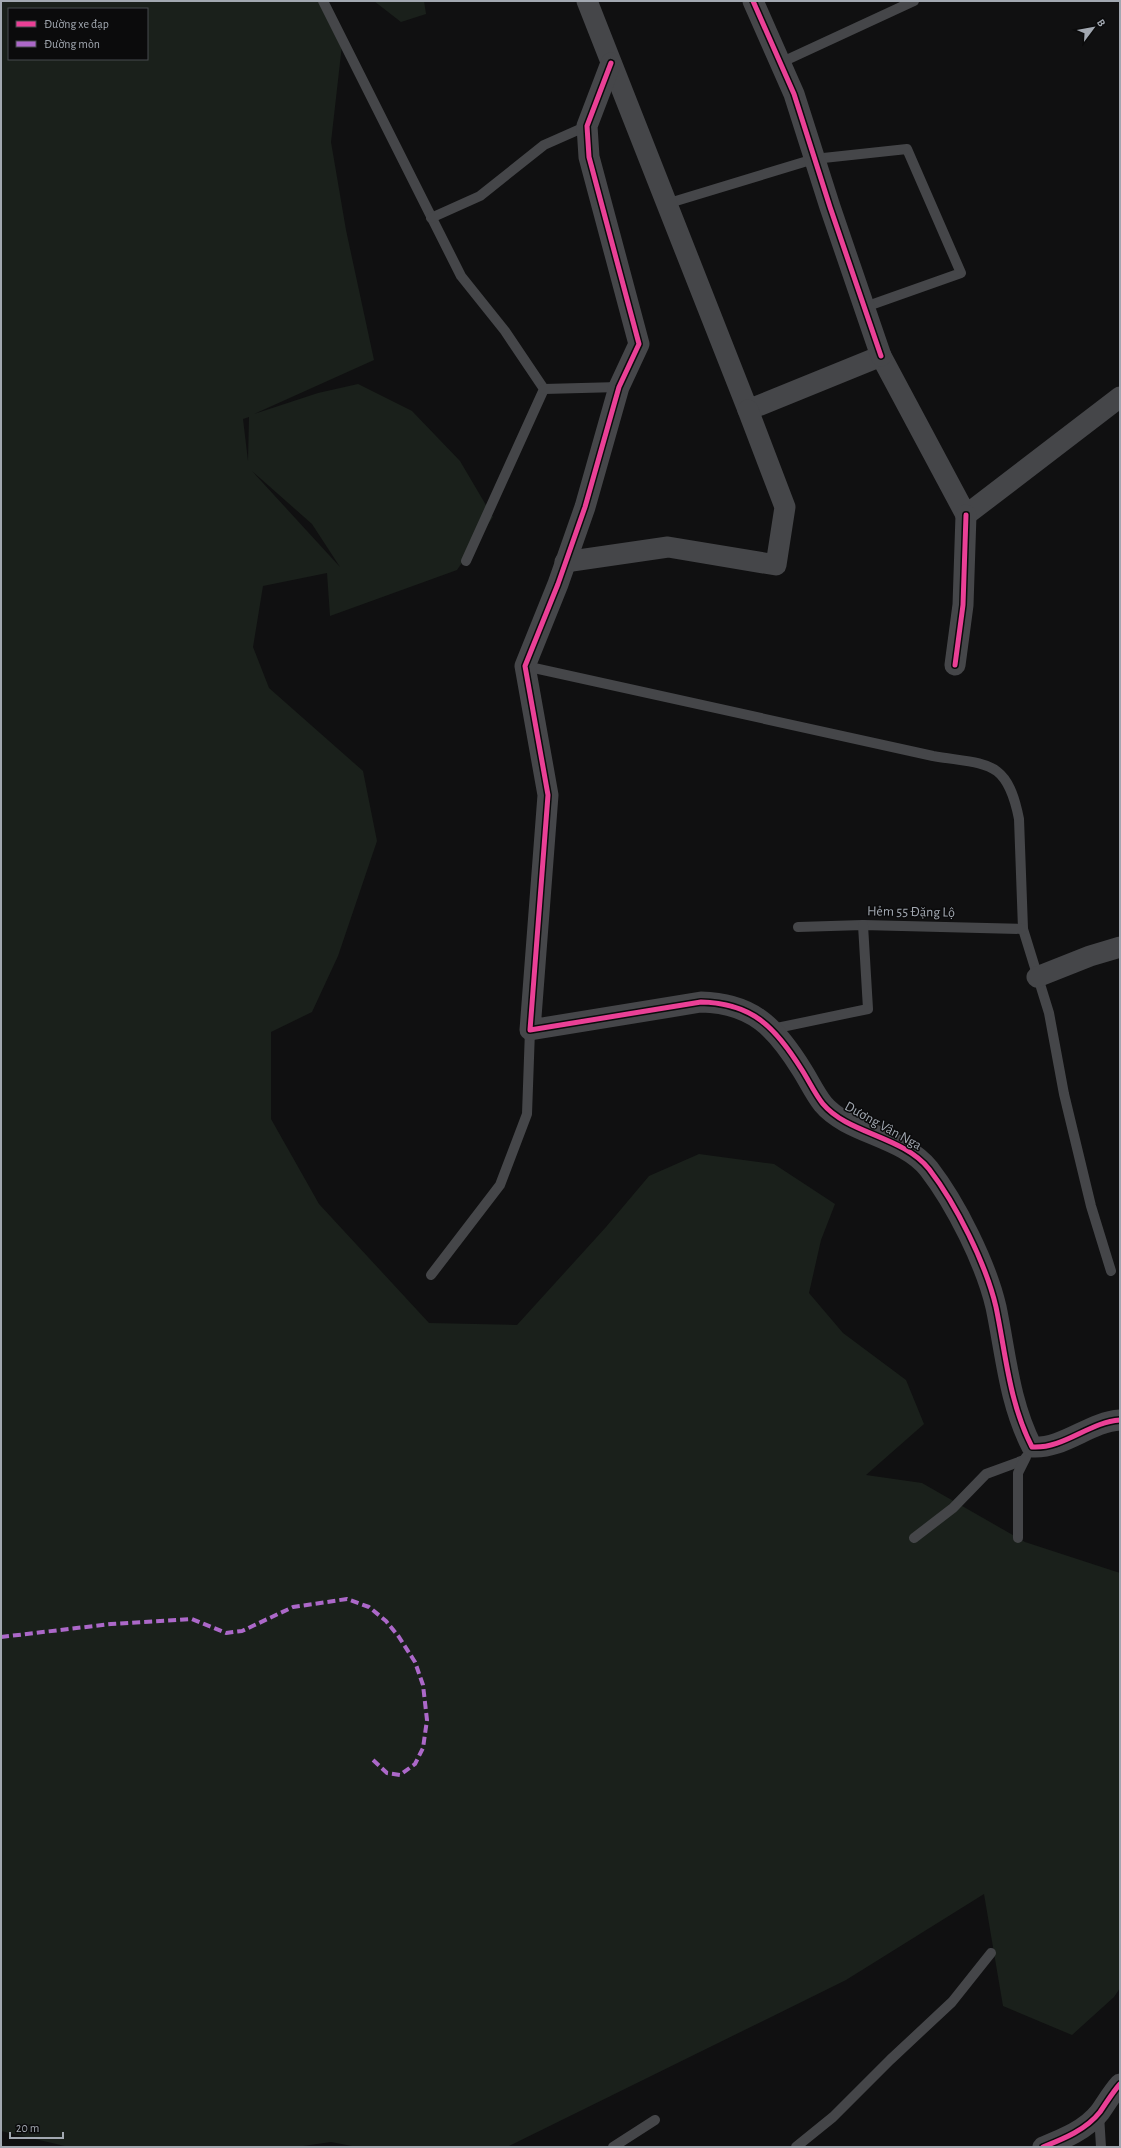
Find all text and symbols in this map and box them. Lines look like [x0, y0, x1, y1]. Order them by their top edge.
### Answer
legend [8, 8, 148, 60]
north arrow [1073, 8, 1113, 48]
text: B [1095, 17, 1108, 29]
text: Đường xe đạp [44, 18, 109, 30]
text: Đường mòn [44, 38, 100, 50]
street label: Hẻm 55 Đặng Lộ [867, 904, 955, 920]
street label: Dương Vân Nga [842, 1099, 924, 1153]
scale bar [10, 2114, 63, 2140]
text: 20 m [16, 2122, 39, 2134]

